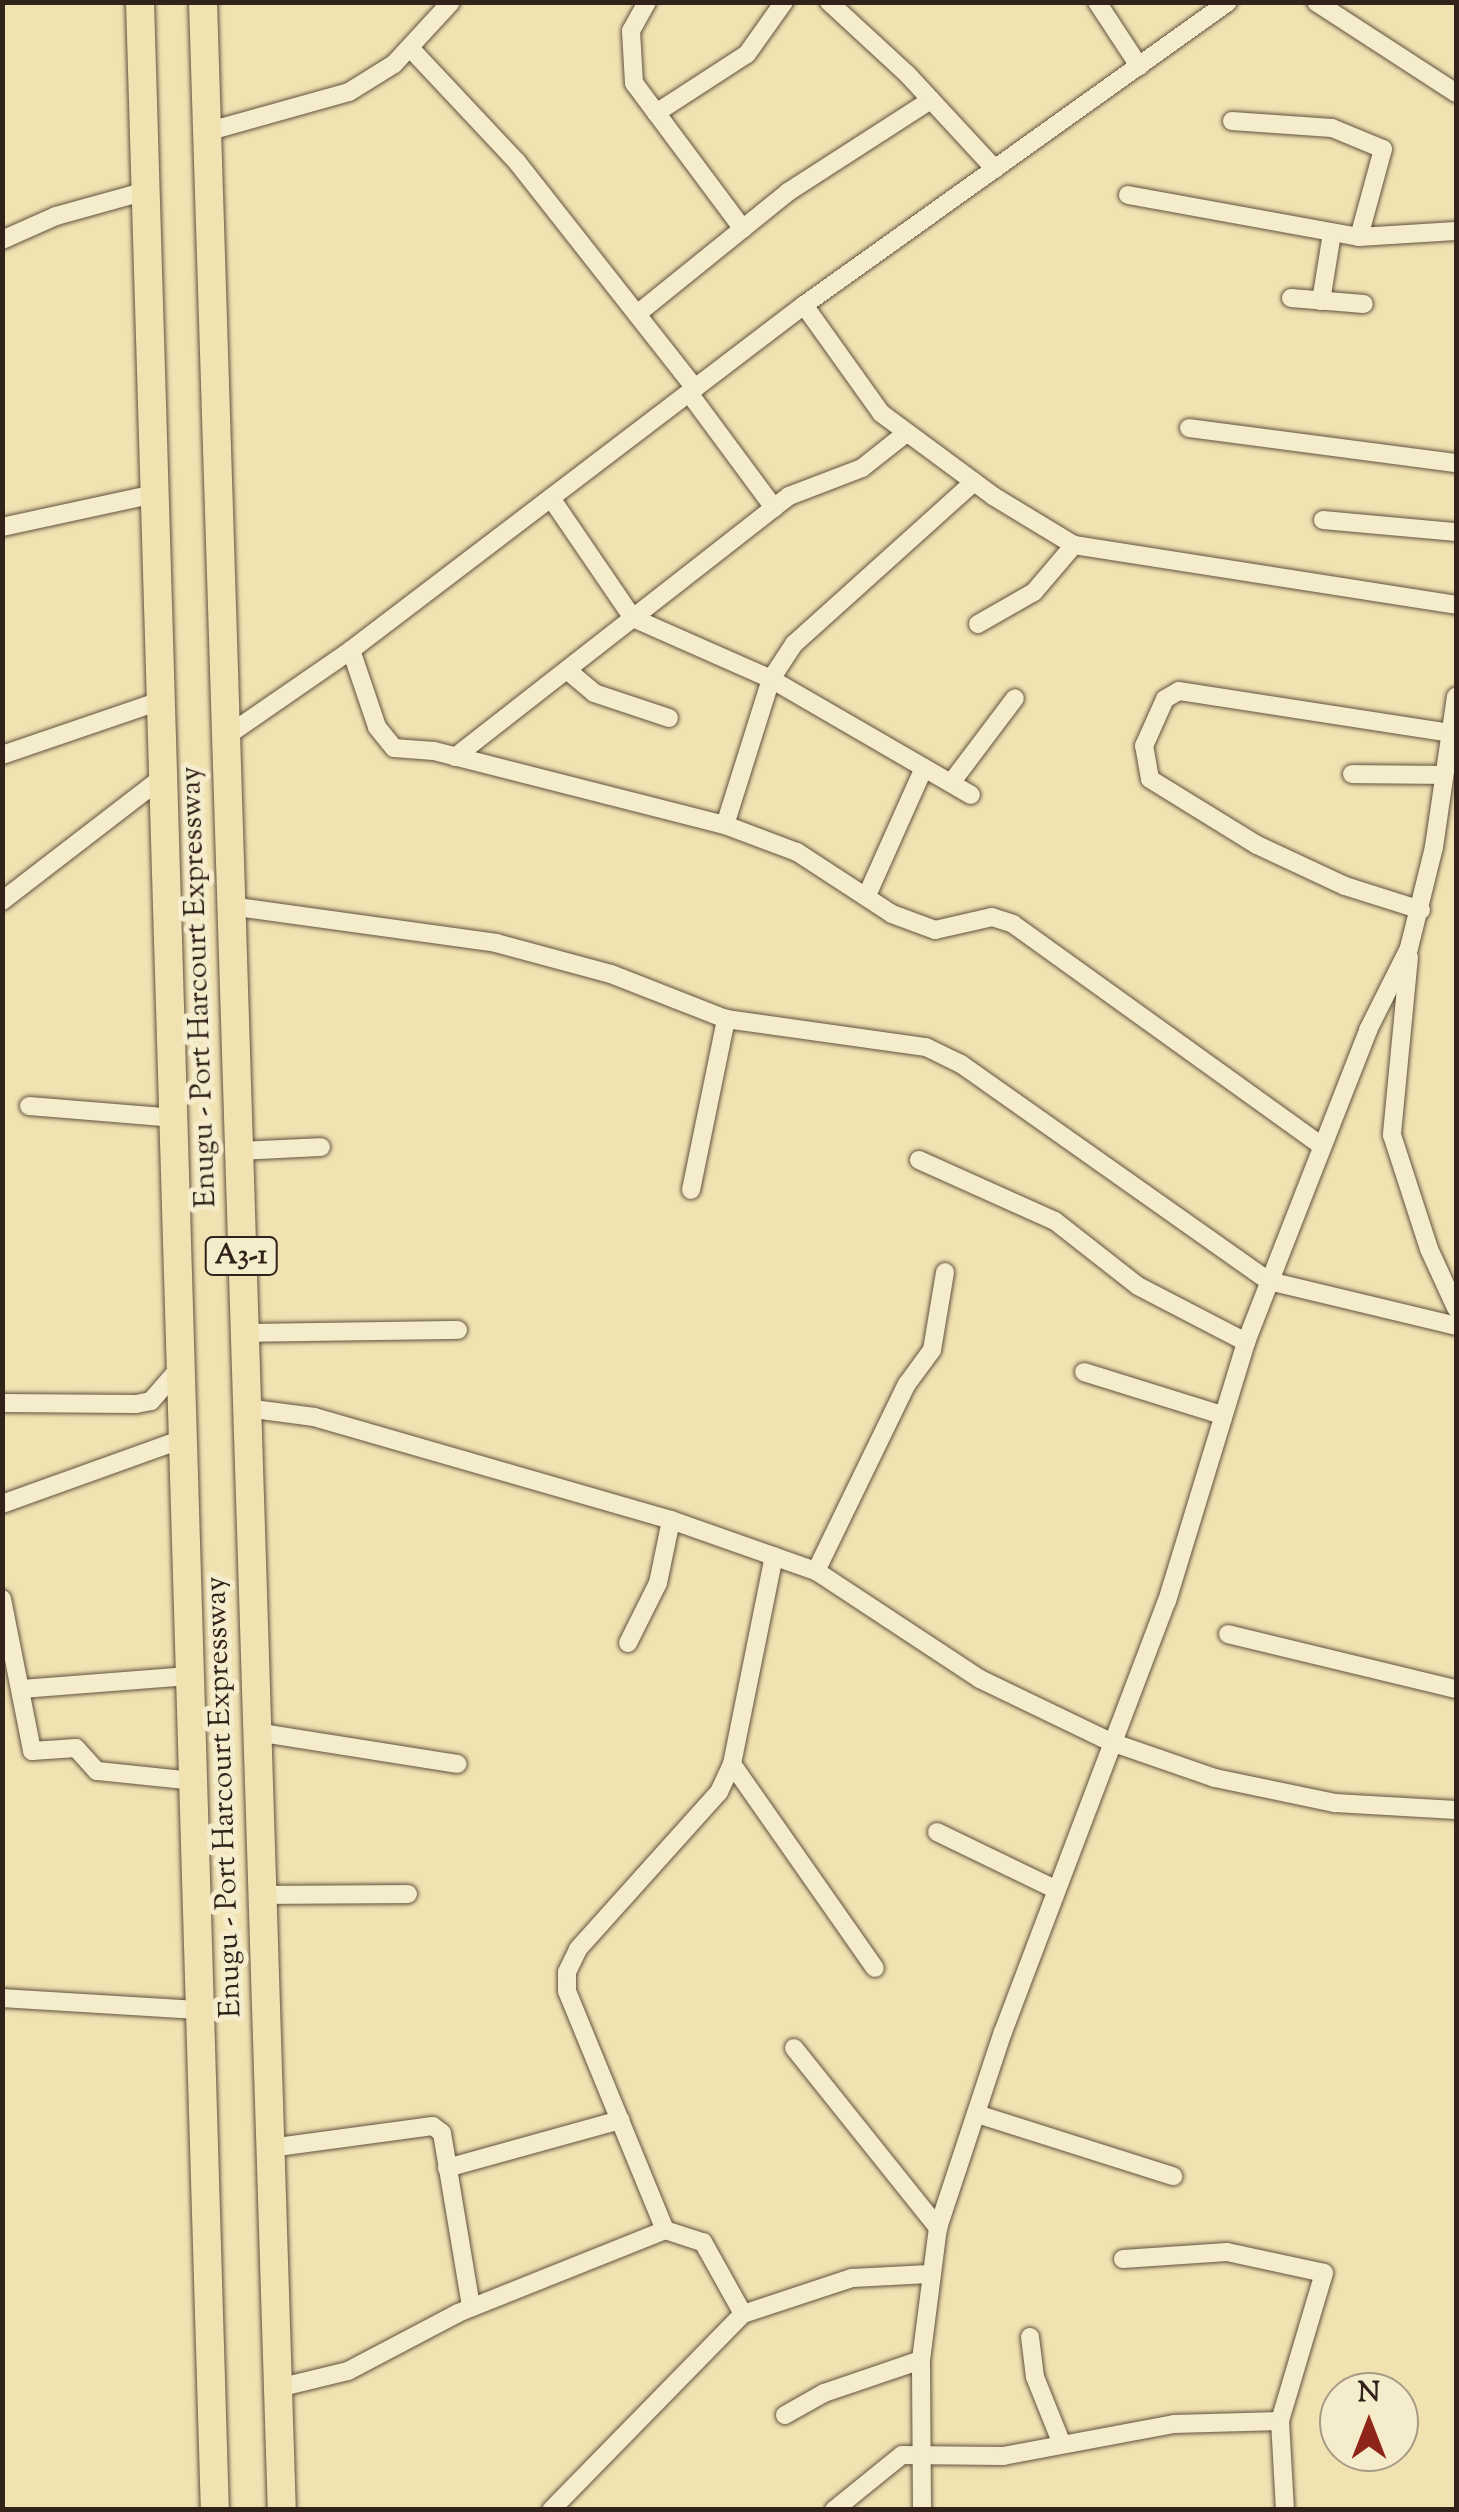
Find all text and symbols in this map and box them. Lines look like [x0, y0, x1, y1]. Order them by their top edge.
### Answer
street label: Enugu - Port Harcourt Expressway [174, 766, 226, 1208]
road number: A3-1 [204, 1233, 278, 1279]
street label: Enugu - Port Harcourt Expressway [199, 1576, 251, 2018]
north arrow [1319, 2372, 1419, 2472]
text: N [1358, 2374, 1380, 2414]

